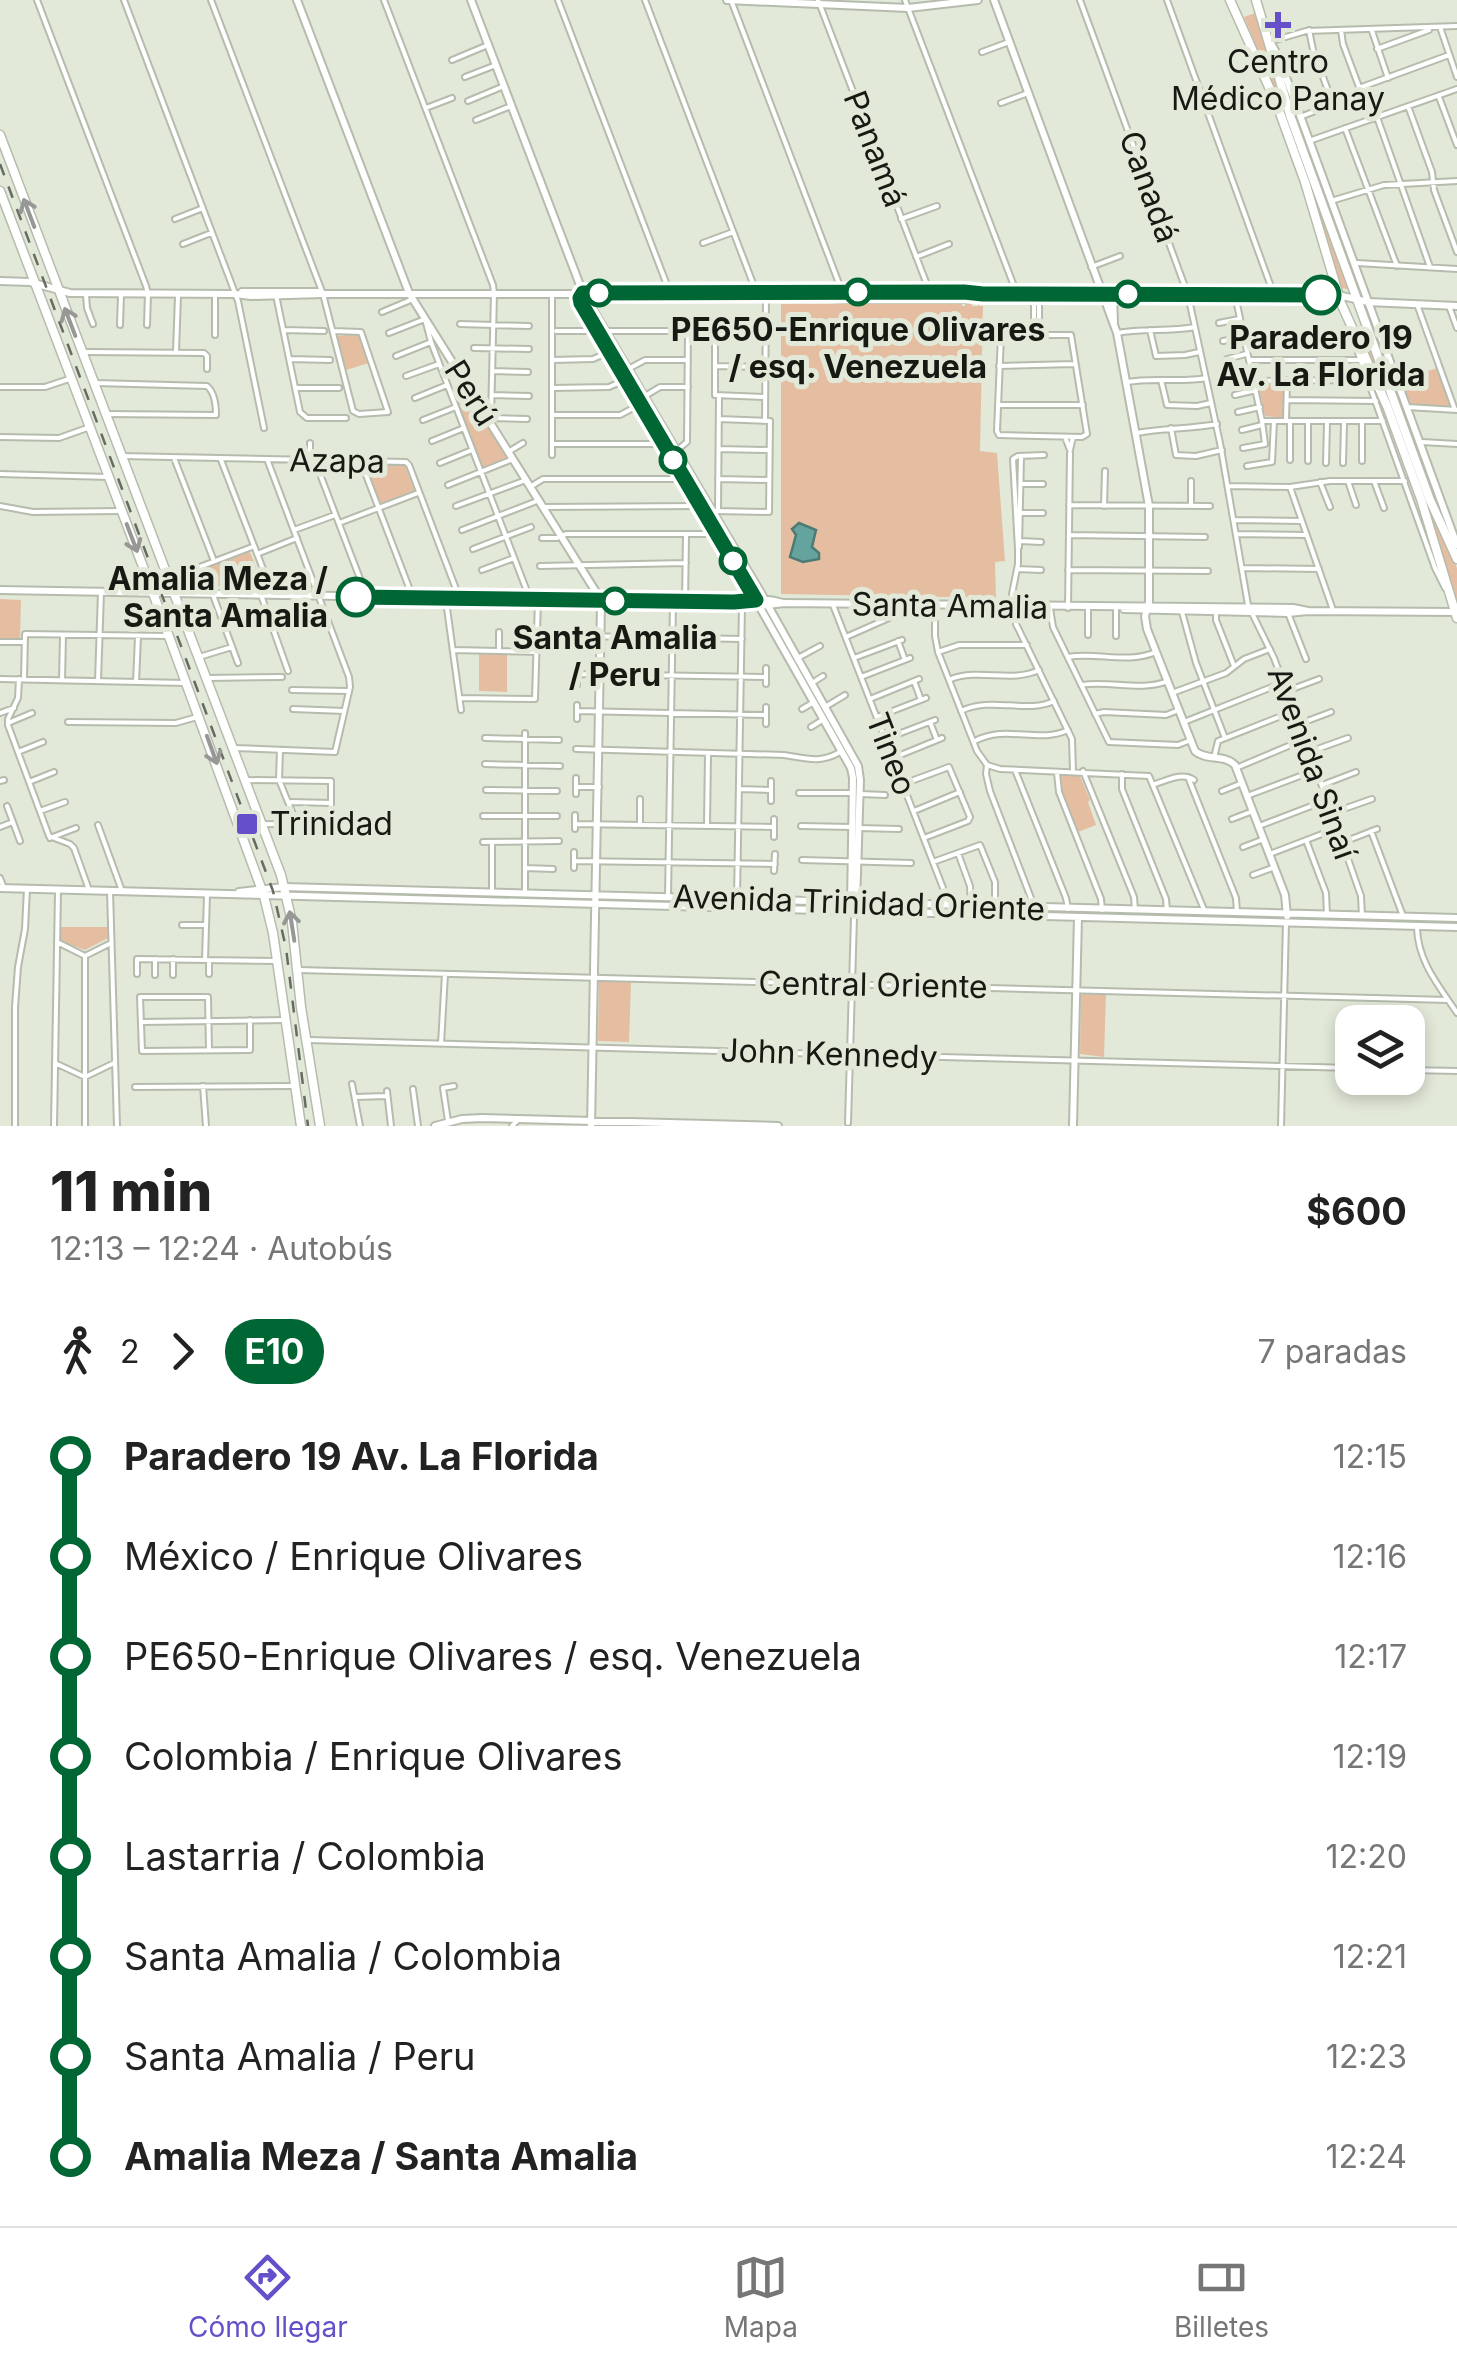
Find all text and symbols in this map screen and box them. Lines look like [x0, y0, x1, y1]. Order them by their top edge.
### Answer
marker: Centro Médico Panay [1265, 12, 1291, 38]
place label: Centro Médico Panay [1171, 42, 1385, 118]
street label: Panamá [836, 85, 915, 212]
street label: Canadá [1111, 126, 1188, 248]
one-way arrow [19, 199, 37, 230]
marker: Paradero 19 Av. La Florida [1302, 276, 1340, 314]
marker: PE650-Enrique Olivares / esq. Venezuela [845, 279, 871, 305]
unlabelled marker [586, 280, 612, 306]
unlabelled marker [1115, 281, 1141, 307]
one-way arrow [60, 307, 78, 338]
place label: PE650-Enrique Olivares / esq. Venezuela [671, 310, 1045, 386]
place label: Paradero 19 Av. La Florida [1217, 318, 1425, 394]
street label: Perú [436, 353, 506, 433]
street label: Azapa [289, 440, 385, 481]
unlabelled marker [660, 447, 686, 473]
one-way arrow [124, 521, 142, 552]
unlabelled marker [720, 548, 746, 574]
place label: Amalia Meza / Santa Amalia [108, 559, 328, 635]
marker: Amalia Meza / Santa Amalia [337, 578, 375, 616]
street label: Santa Amalia [851, 584, 1049, 627]
marker: Santa Amalia / Peru [602, 588, 628, 614]
place label: Santa Amalia / Peru [512, 618, 718, 694]
street label: Avenida Sinaí [1260, 661, 1365, 865]
street label: Tineo [858, 707, 925, 801]
one-way arrow [204, 734, 222, 765]
place label: Trinidad [270, 804, 393, 843]
marker: Trinidad [234, 811, 260, 837]
street label: Avenida Trinidad Oriente [672, 877, 1046, 928]
one-way arrow [282, 910, 301, 942]
street label: Central Oriente [758, 963, 988, 1006]
map controls [1335, 1005, 1425, 1095]
button: layers [1335, 1005, 1425, 1095]
street label: John Kennedy [720, 1030, 938, 1077]
text: 11 min [50, 1158, 212, 1224]
text: $600 [1306, 1188, 1407, 1234]
text: 12:13 – 12:24 · Autobús [50, 1229, 393, 1268]
icon: walk [50, 1324, 105, 1379]
icon: forward [155, 1324, 210, 1379]
text: E10 [245, 1330, 304, 1372]
text: 2 [120, 1332, 140, 1371]
text: 7 paradas [1258, 1332, 1407, 1371]
text: Paradero 19 Av. La Florida [124, 1433, 599, 1479]
text: 12:15 [1333, 1437, 1407, 1476]
text: México / Enrique Olivares [124, 1533, 583, 1579]
text: 12:16 [1332, 1537, 1407, 1576]
text: PE650-Enrique Olivares / esq. Venezuela [124, 1633, 862, 1679]
text: 12:17 [1334, 1637, 1407, 1676]
text: Colombia / Enrique Olivares [124, 1733, 623, 1779]
text: 12:19 [1332, 1737, 1407, 1776]
text: Lastarria / Colombia [124, 1833, 486, 1879]
text: 12:20 [1326, 1837, 1407, 1876]
text: Santa Amalia / Colombia [124, 1933, 562, 1979]
text: 12:21 [1333, 1937, 1407, 1976]
text: Santa Amalia / Peru [124, 2033, 475, 2079]
text: 12:23 [1326, 2037, 1407, 2076]
text: Amalia Meza / Santa Amalia [124, 2133, 638, 2179]
text: 12:24 [1326, 2137, 1407, 2176]
tab: Cómo llegar [188, 2250, 348, 2344]
tab: Mapa [724, 2250, 798, 2344]
tab: Billetes [1174, 2250, 1269, 2344]

